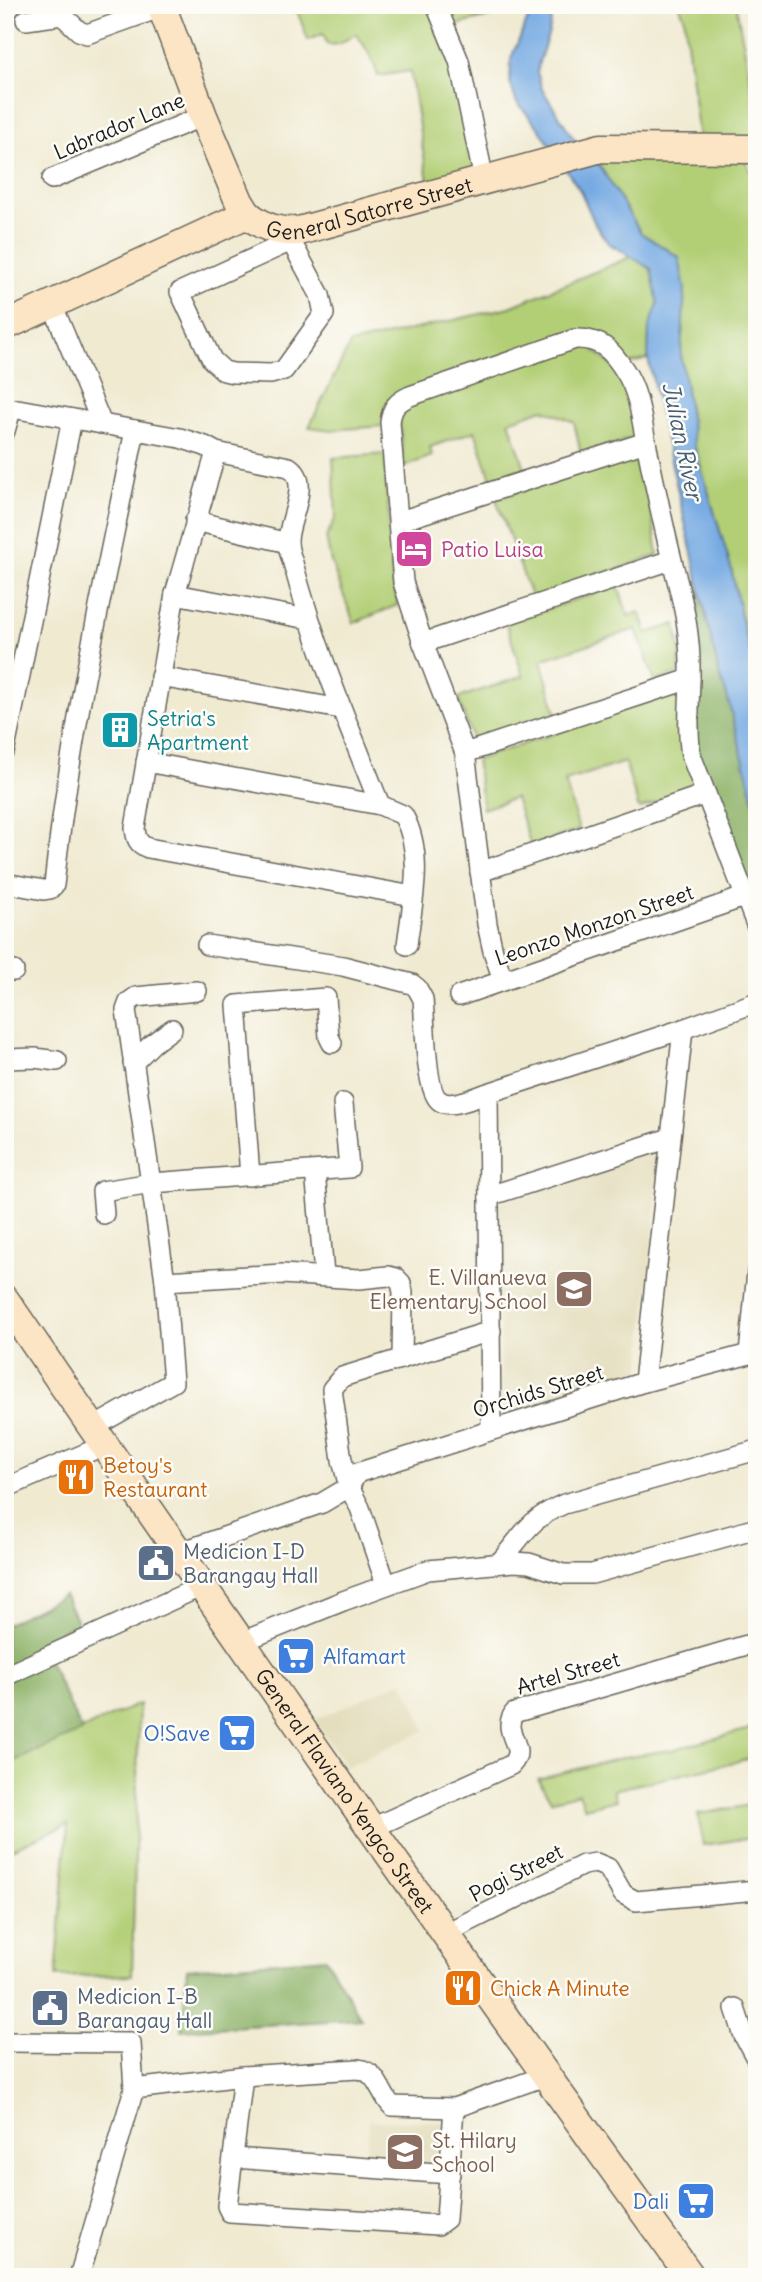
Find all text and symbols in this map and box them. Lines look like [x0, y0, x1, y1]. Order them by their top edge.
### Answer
street label: Labrador Lane [49, 86, 189, 166]
street label: General Satorre Street [263, 171, 475, 245]
water label: Julian River [656, 379, 710, 505]
hotel icon: Patio Luisa [393, 528, 435, 570]
place label: Patio Luisa [441, 536, 543, 563]
place label: Setria's Apartment [147, 705, 249, 756]
building icon: Setria's Apartment [99, 709, 141, 751]
street label: Leonzo Monzon Street [491, 878, 697, 972]
place label: E. Villanueva Elementary School [370, 1264, 547, 1315]
school or university icon: E. Villanueva Elementary School [553, 1268, 595, 1310]
street label: Orchids Street [469, 1358, 607, 1424]
place label: Betoy's Restaurant [103, 1452, 207, 1503]
restaurant icon: Betoy's Restaurant [55, 1456, 97, 1498]
place label: Medicion I-D Barangay Hall [183, 1538, 318, 1589]
public building icon: Medicion I-D Barangay Hall [135, 1542, 177, 1584]
supermarket icon: Alfamart [275, 1635, 317, 1677]
place label: Alfamart [323, 1643, 406, 1670]
street label: Artel Street [513, 1645, 623, 1701]
street label: General Flaviano Yengco Street [250, 1663, 440, 1919]
supermarket icon: O!Save [216, 1712, 258, 1754]
place label: O!Save [143, 1720, 210, 1747]
street label: Pogi Street [465, 1838, 567, 1908]
restaurant icon: Chick A Minute [442, 1967, 484, 2009]
place label: Chick A Minute [490, 1975, 630, 2002]
place label: Medicion I-B Barangay Hall [77, 1983, 212, 2034]
public building icon: Medicion I-B Barangay Hall [29, 1987, 71, 2029]
place label: St. Hilary School [432, 2127, 517, 2178]
school or university icon: St. Hilary School [384, 2131, 426, 2173]
supermarket icon: Dali [675, 2180, 717, 2222]
place label: Dali [633, 2188, 669, 2215]

